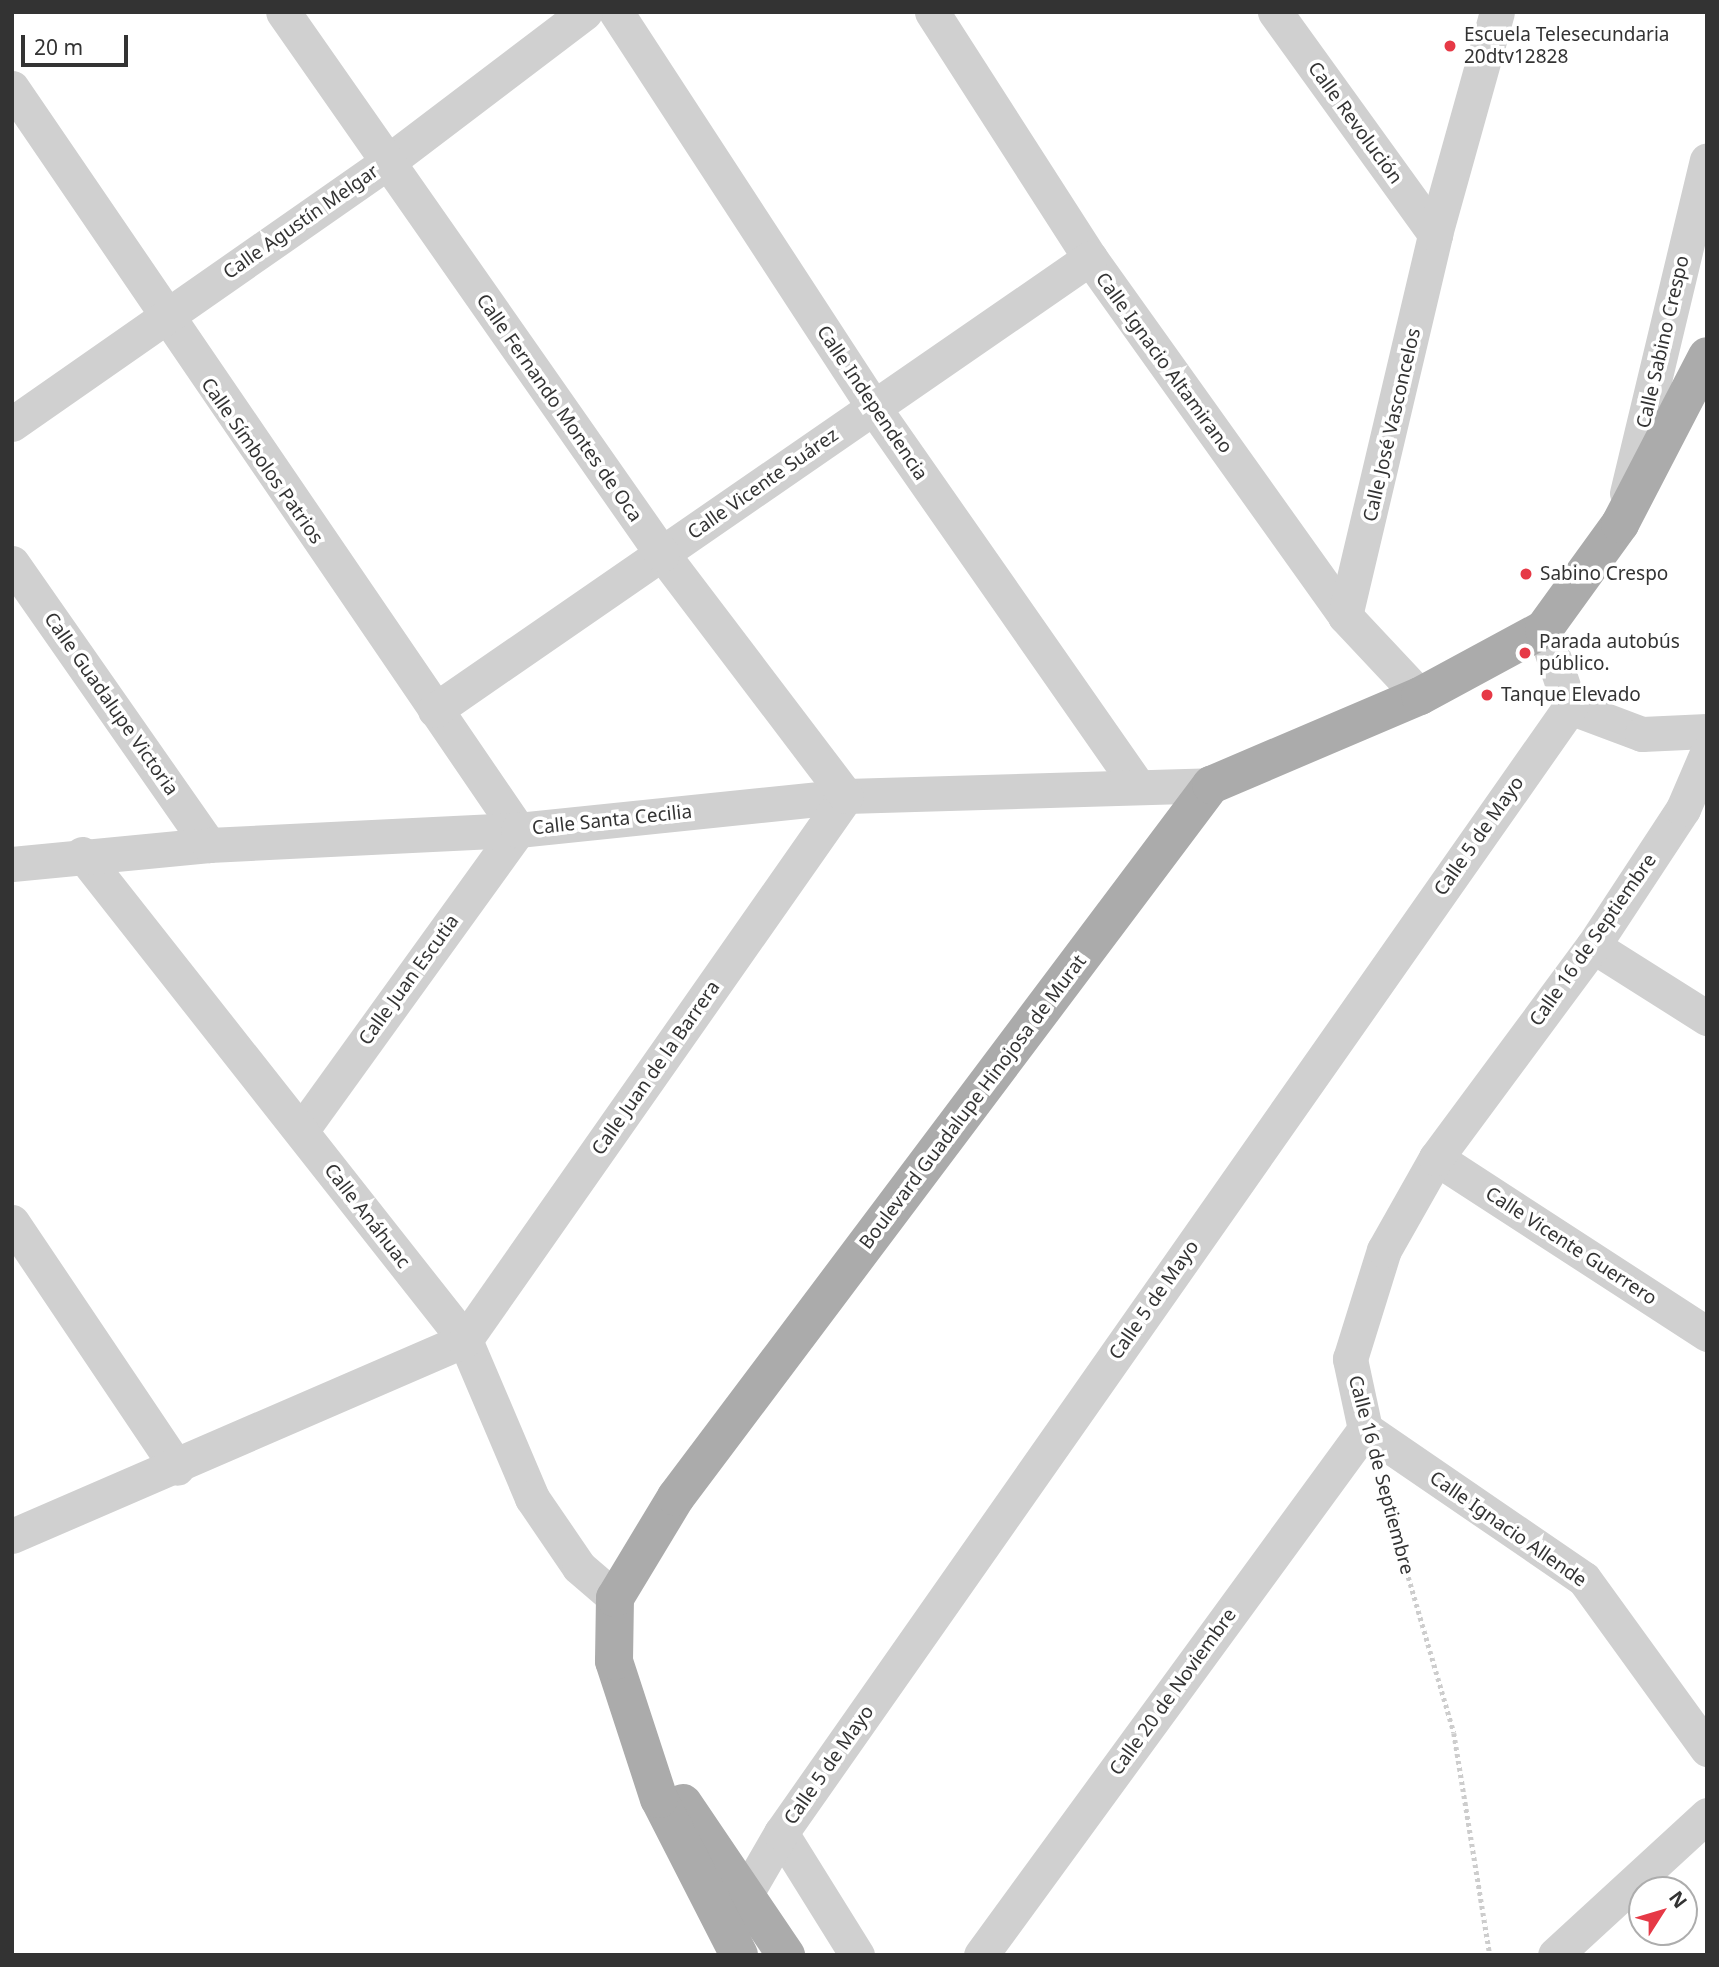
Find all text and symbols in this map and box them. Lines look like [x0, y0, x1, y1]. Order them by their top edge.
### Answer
scale bar [24, 21, 131, 65]
place label: Escuela Telesecundaria 20dtv12828 [1464, 24, 1669, 68]
text: 20 m [34, 33, 83, 61]
marker: Escuela Telesecundaria 20dtv12828 [1442, 38, 1458, 54]
street label: Calle Revolución [1303, 58, 1407, 188]
street label: Calle Agustín Melgar [219, 160, 383, 284]
street label: Calle Sabino Crespo [1632, 253, 1694, 431]
street label: Calle Ignacio Altamirano [1091, 268, 1237, 458]
street label: Calle Fernando Montes de Oca [471, 290, 647, 526]
street label: Calle Independencia [812, 321, 932, 485]
street label: Calle José Vasconcelos [1359, 326, 1425, 524]
street label: Calle Símbolos Patrios [196, 374, 328, 548]
street label: Calle Vicente Suárez [683, 424, 843, 544]
place label: Sabino Crespo [1540, 563, 1668, 585]
marker: Sabino Crespo [1518, 566, 1534, 582]
street label: Calle Guadalupe Victoria [39, 608, 183, 800]
place label: Parada autobús público. [1539, 631, 1680, 675]
marker: Parada autobús público. [1517, 645, 1533, 661]
place label: Tanque Elevado [1501, 684, 1641, 706]
marker: Tanque Elevado [1479, 687, 1495, 703]
street label: Calle 5 de Mayo [1429, 772, 1529, 900]
street label: Calle Santa Cecilia [531, 800, 693, 840]
street label: Calle 16 de Septiembre [1525, 849, 1661, 1031]
street label: Calle Juan Escutia [354, 910, 464, 1050]
street label: Boulevard Guadalupe Hinojosa de Murat [855, 950, 1091, 1254]
street label: Calle Juan de la Barrera [587, 977, 725, 1159]
street label: Calle Anáhuac [319, 1159, 415, 1273]
street label: Calle Vicente Guerrero [1481, 1182, 1661, 1310]
street label: Calle 5 de Mayo [1104, 1236, 1204, 1364]
street label: Calle 16 de Septiembre [1343, 1373, 1419, 1577]
street label: Calle Ignacio Allende [1425, 1466, 1591, 1592]
street label: Calle 20 de Noviembre [1105, 1604, 1241, 1780]
street label: Calle 5 de Mayo [779, 1701, 879, 1829]
north arrow [1628, 1876, 1698, 1946]
text: N [1663, 1886, 1693, 1914]

